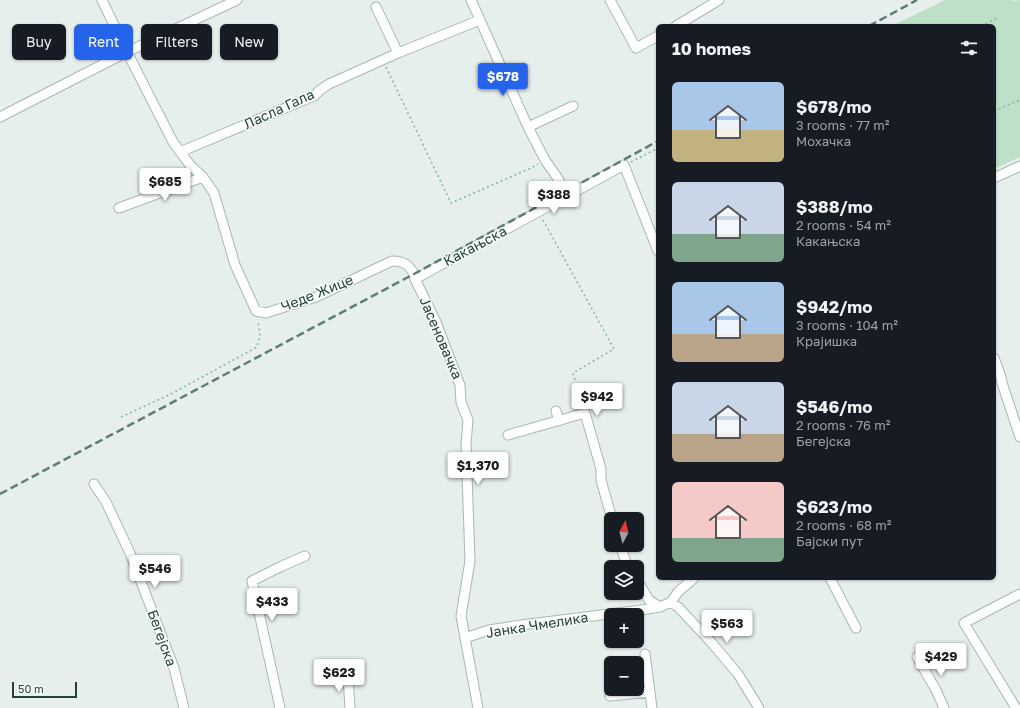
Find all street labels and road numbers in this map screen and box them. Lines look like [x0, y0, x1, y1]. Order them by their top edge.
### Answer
street label: Ласла Гала [241, 85, 317, 132]
street label: Какањска [440, 222, 509, 269]
street label: Чеде Жице [278, 270, 355, 315]
street label: Јасеновачка [416, 294, 466, 382]
street label: Бегејска [144, 607, 181, 668]
street label: Јанка Чмелика [484, 608, 589, 641]

